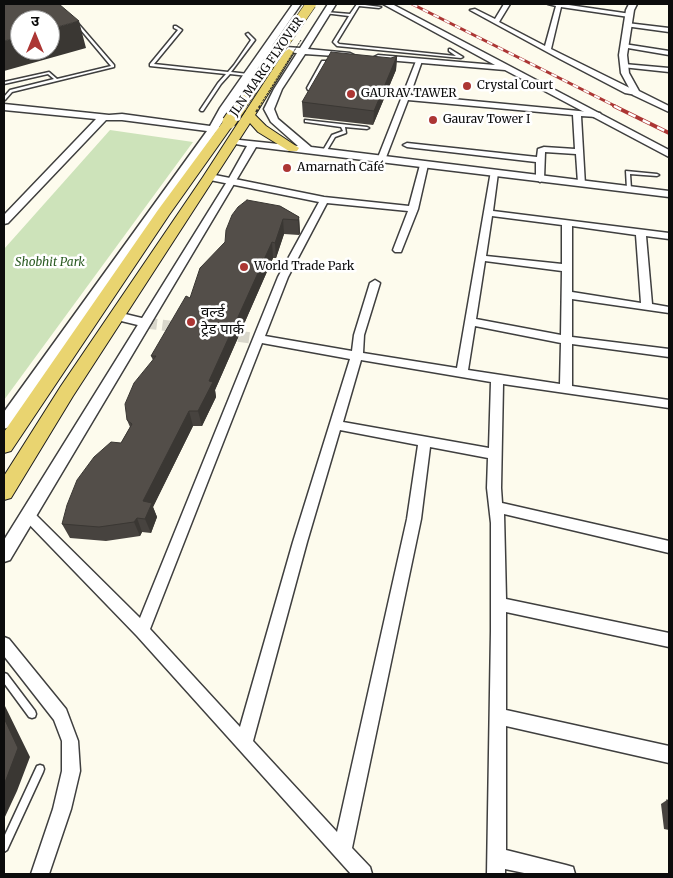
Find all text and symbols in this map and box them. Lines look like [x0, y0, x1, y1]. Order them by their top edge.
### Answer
north arrow [10, 10, 60, 60]
text: उ [31, 12, 39, 30]
street label: JLN MARG FLYOVER [227, 14, 307, 120]
place label: Crystal Court [477, 79, 553, 93]
marker: Crystal Court [461, 80, 473, 92]
place label: GAURAV TAWER [361, 87, 457, 101]
marker: GAURAV TAWER [345, 88, 357, 100]
place label: Gaurav Tower I [443, 113, 531, 127]
marker: Gaurav Tower I [427, 114, 439, 126]
place label: Amarnath Café [297, 161, 384, 175]
marker: Amarnath Café [281, 162, 293, 174]
park label: Shobhit Park [15, 256, 85, 270]
place label: World Trade Park [254, 260, 354, 274]
marker: World Trade Park [238, 261, 250, 273]
place label: वर्ल्ड ट्रेड पार्क [201, 304, 244, 339]
marker: वर्ल्ड ट्रेड पार्क [185, 316, 197, 328]

